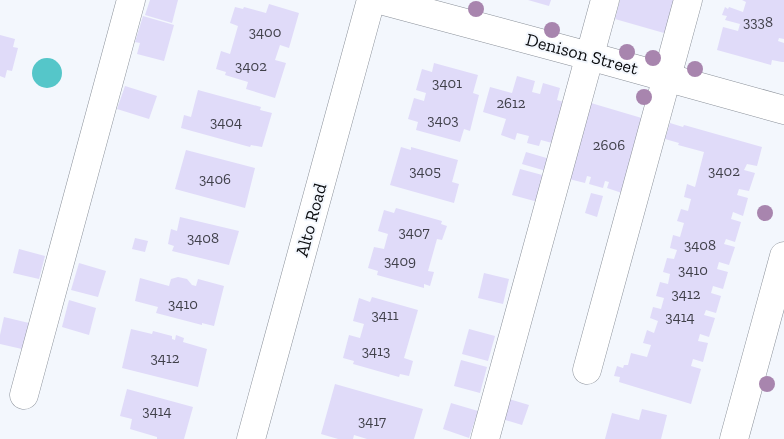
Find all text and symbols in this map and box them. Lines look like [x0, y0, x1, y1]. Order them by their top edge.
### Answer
house number: 3338 [743, 13, 773, 31]
house number: 3400 [249, 23, 281, 41]
street label: Denison Street [523, 28, 641, 80]
house number: 3402 [235, 57, 267, 75]
house number: 3401 [432, 74, 462, 92]
house number: 2612 [496, 94, 526, 112]
house number: 3403 [427, 111, 459, 129]
house number: 3404 [210, 113, 242, 131]
house number: 2606 [593, 136, 625, 154]
house number: 3405 [409, 162, 441, 180]
house number: 3402 [708, 162, 740, 180]
house number: 3406 [199, 170, 231, 188]
street label: Alto Road [291, 181, 331, 259]
house number: 3407 [398, 223, 430, 241]
house number: 3408 [187, 229, 219, 247]
house number: 3408 [684, 236, 716, 254]
house number: 3409 [384, 252, 416, 270]
house number: 3410 [678, 261, 708, 279]
house number: 3412 [672, 285, 701, 303]
house number: 3410 [168, 295, 198, 313]
house number: 3411 [372, 306, 399, 324]
house number: 3414 [665, 308, 695, 326]
house number: 3413 [362, 342, 390, 360]
house number: 3412 [151, 349, 180, 367]
house number: 3414 [142, 402, 172, 420]
house number: 3417 [358, 412, 386, 430]

